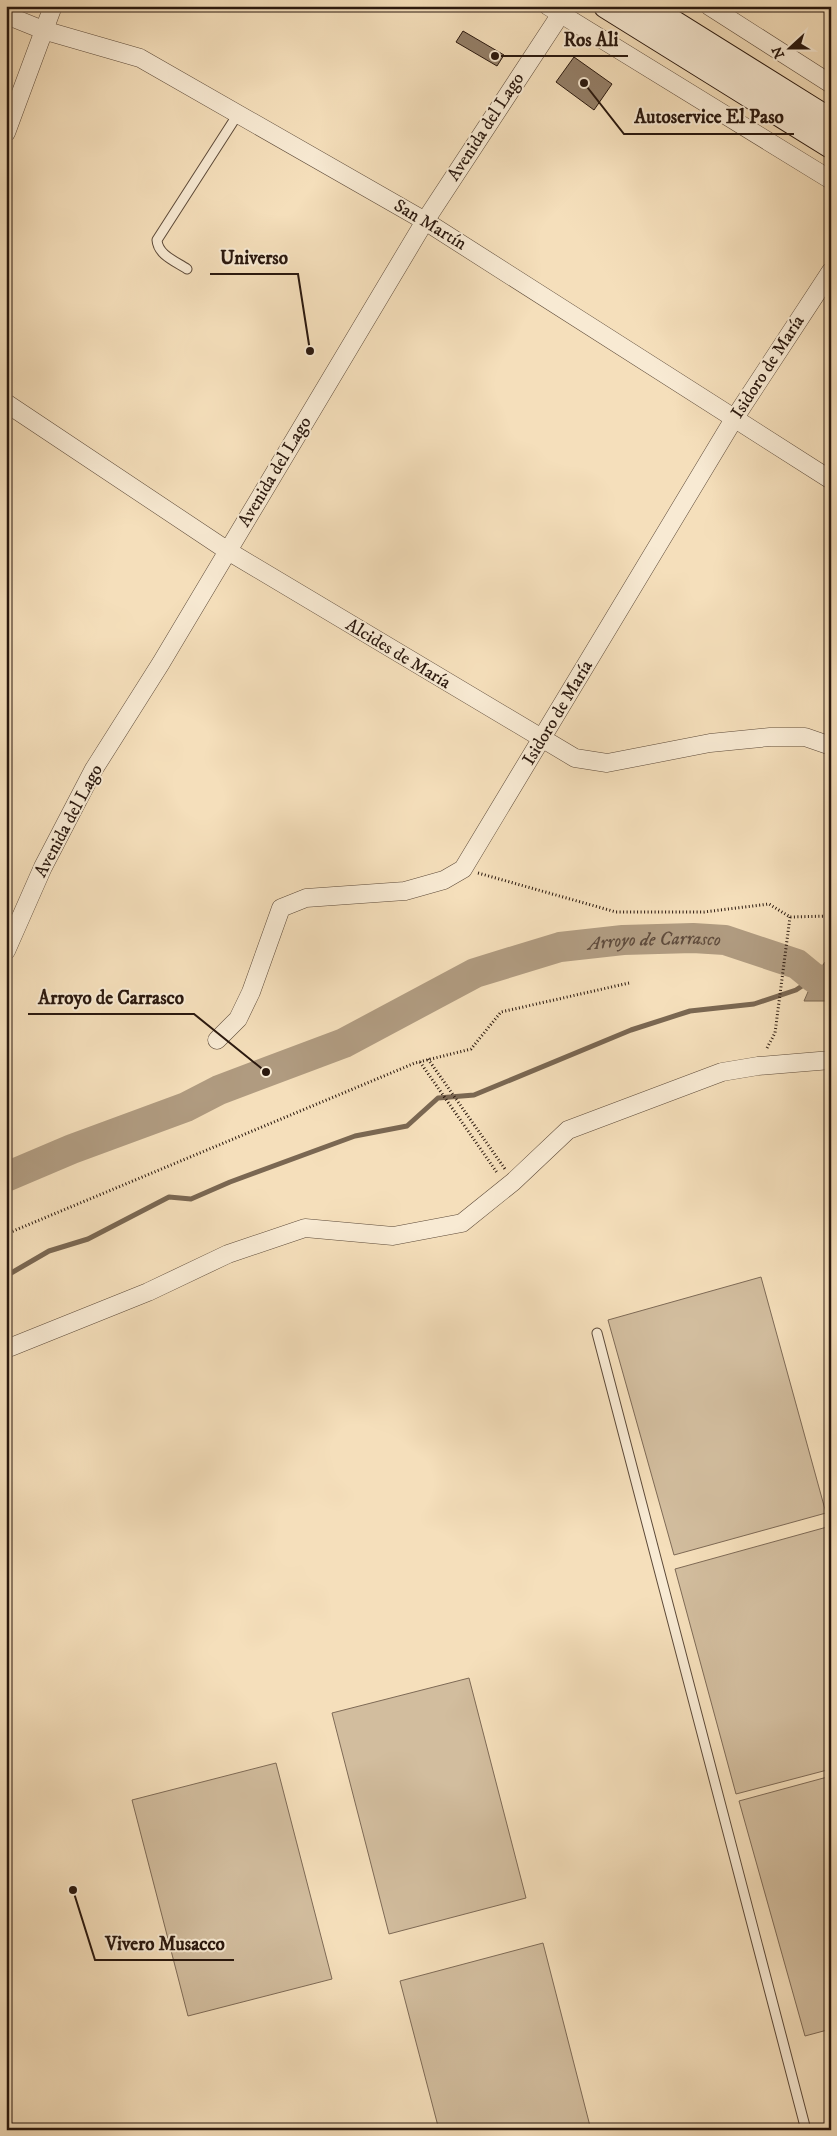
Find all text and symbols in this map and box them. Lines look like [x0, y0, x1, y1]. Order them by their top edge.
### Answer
callout: Ros Ali [554, 22, 628, 56]
north arrow [764, 22, 814, 72]
text: Ros Ali [564, 29, 619, 52]
text: N [768, 43, 789, 61]
street label: Avenida del Lago [443, 68, 529, 185]
callout: Autoservice El Paso [624, 100, 794, 134]
text: Autoservice El Paso [633, 106, 784, 129]
street label: San Martín [390, 195, 471, 256]
callout: Universo [210, 240, 298, 274]
text: Universo [220, 247, 288, 270]
street label: Isidoro de María [727, 311, 810, 423]
street label: Avenida del Lago [233, 413, 317, 531]
street label: Alcides de María [341, 614, 455, 694]
street label: Isidoro de María [518, 656, 598, 769]
street label: Avenida del Lago [30, 761, 108, 881]
water label: Arroyo de Carrasco [585, 926, 722, 956]
callout: Arroyo de Carrasco [28, 980, 194, 1014]
text: Arroyo de Carrasco [37, 987, 184, 1010]
callout: Vivero Musacco [95, 1926, 234, 1960]
text: Vivero Musacco [104, 1933, 225, 1956]

